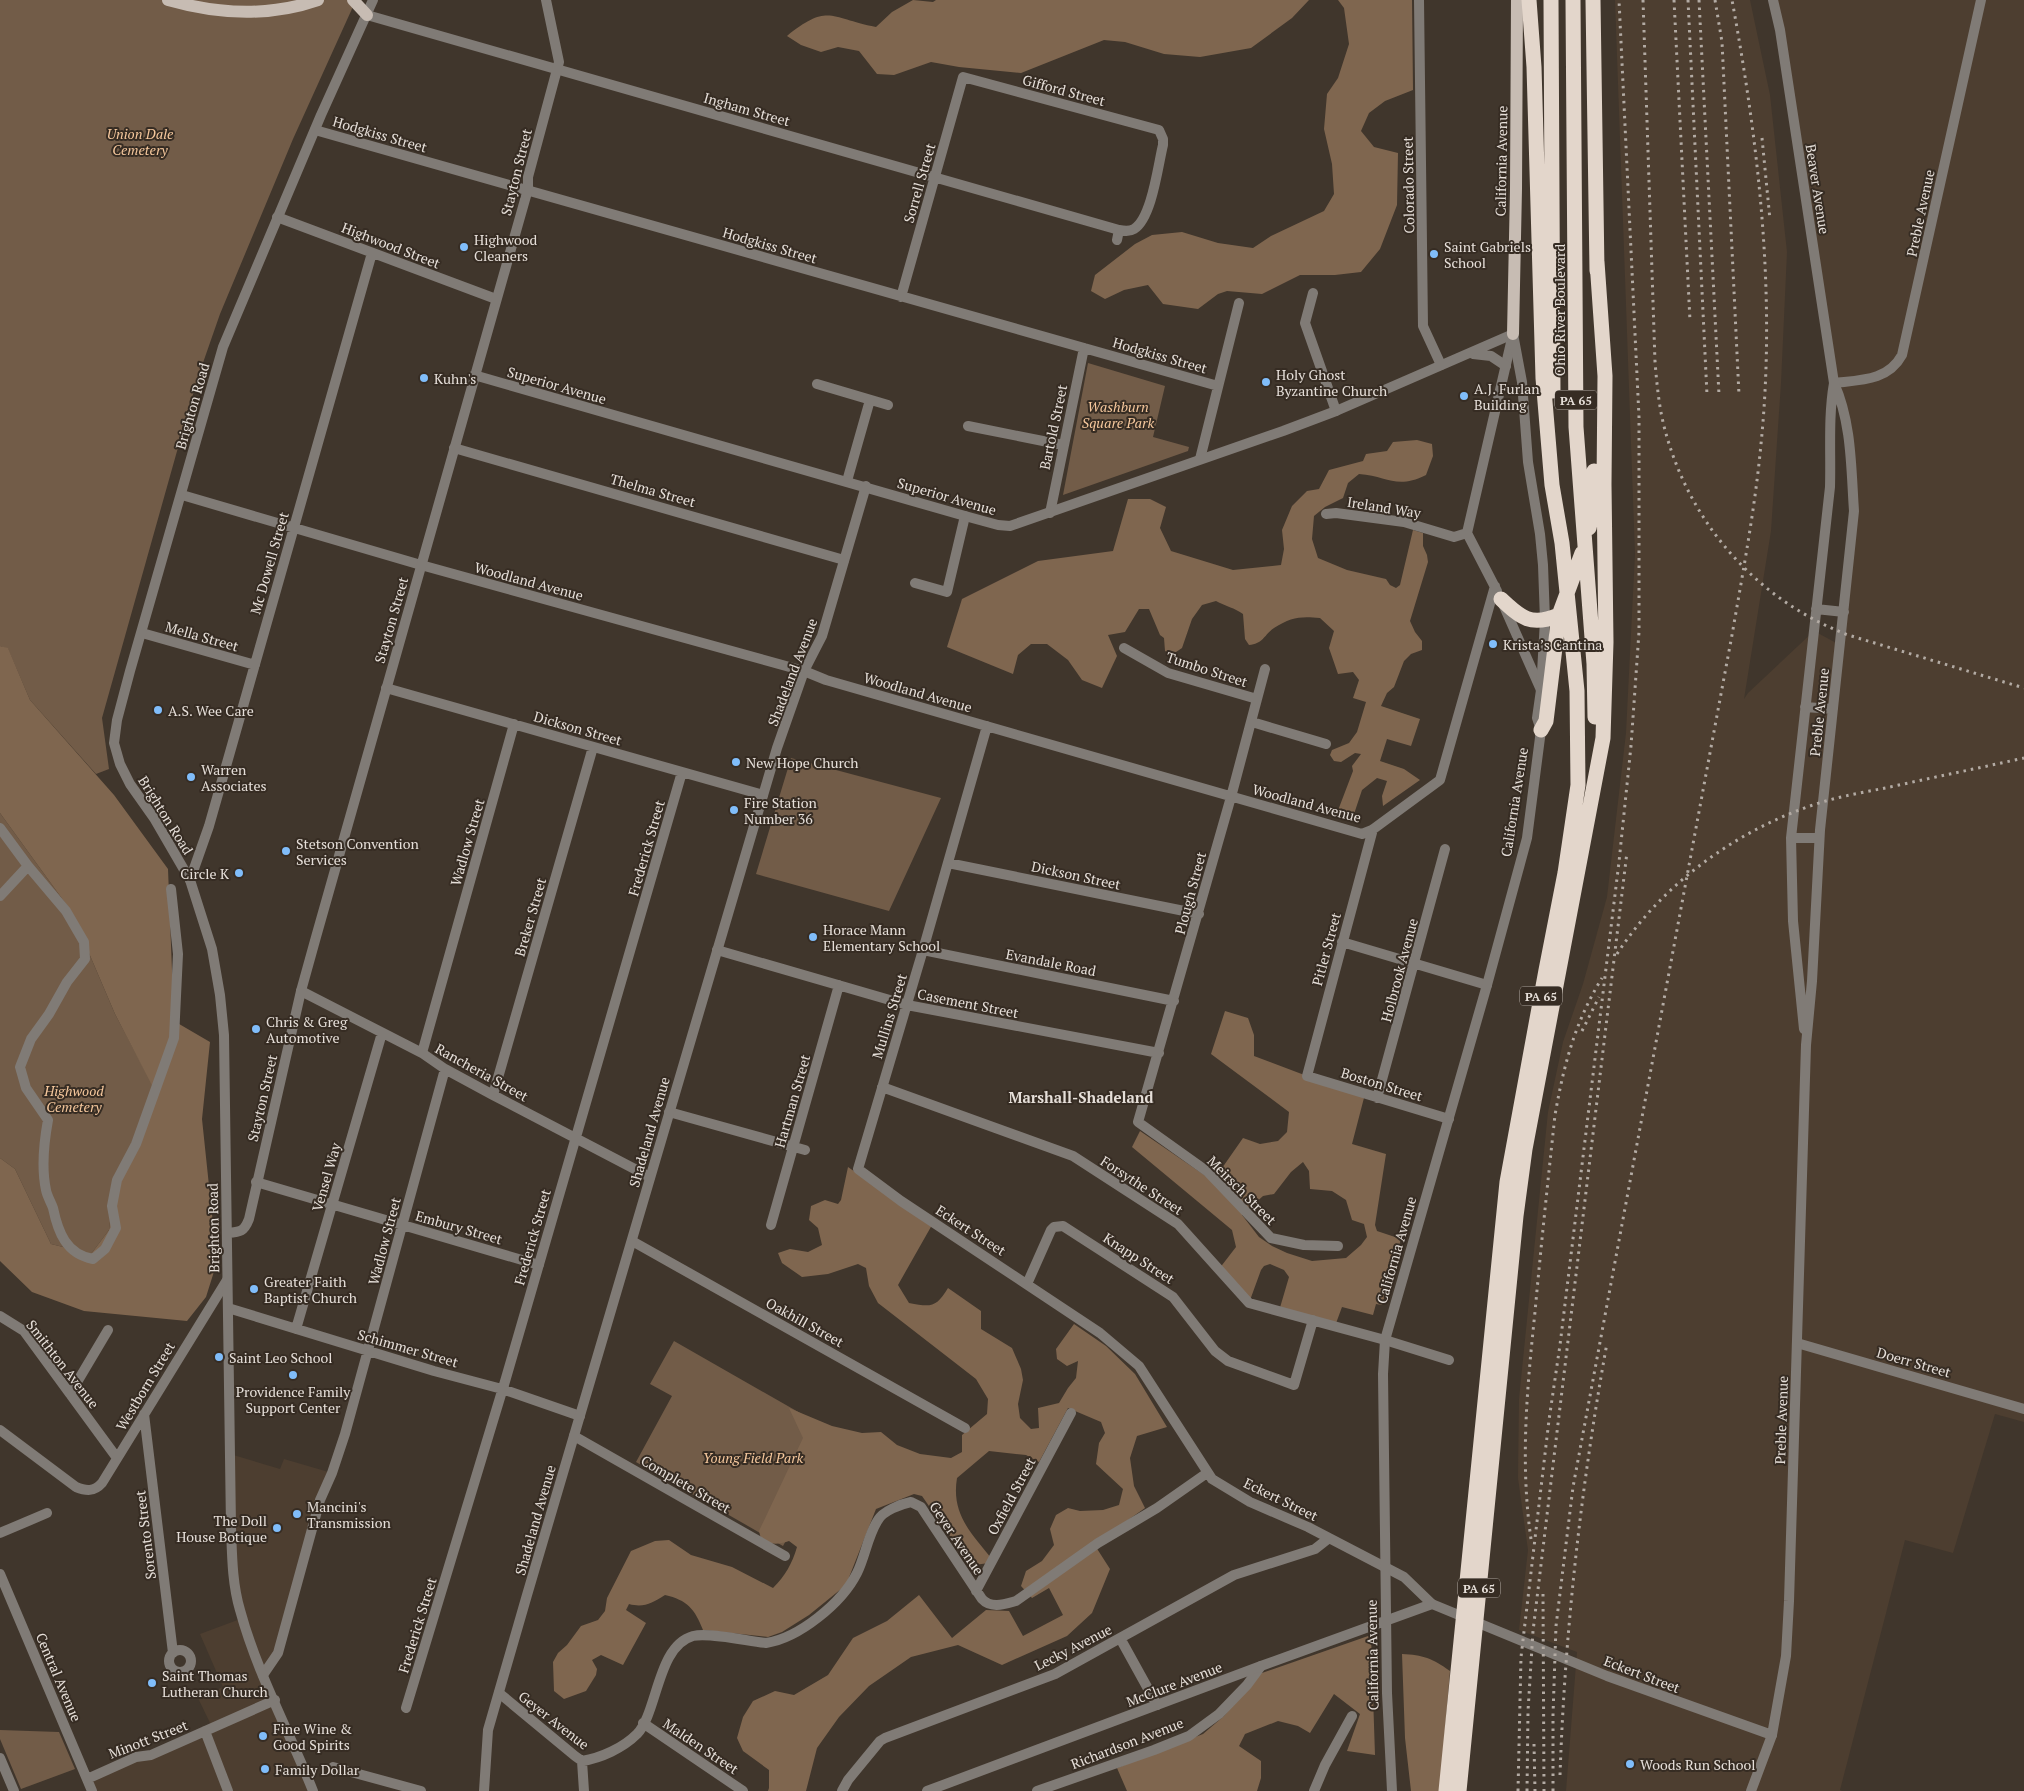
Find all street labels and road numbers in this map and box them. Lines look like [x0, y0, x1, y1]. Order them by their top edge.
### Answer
street label: Gifford Street [1021, 70, 1108, 110]
street label: Ingham Street [702, 88, 793, 131]
street label: California Avenue [1491, 105, 1511, 217]
street label: Hodgkiss Street [331, 111, 430, 157]
street label: Stayton Street [496, 126, 536, 217]
street label: Colorado Street [1398, 135, 1418, 234]
street label: Sorrell Street [899, 140, 940, 225]
street label: Beaver Avenue [1802, 143, 1834, 235]
street label: Preble Avenue [1901, 168, 1939, 258]
street label: Highwood Street [339, 217, 444, 273]
street label: Hodgkiss Street [721, 222, 820, 268]
street label: Ohio River Boulevard [1550, 244, 1569, 376]
street label: Hodgkiss Street [1111, 332, 1210, 378]
street label: Brighton Road [171, 360, 214, 452]
street label: Superior Avenue [505, 362, 609, 408]
street label: Bartold Street [1035, 382, 1071, 471]
road number: PA 65 [1555, 390, 1597, 410]
street label: Thelma Street [608, 469, 699, 511]
street label: Superior Avenue [895, 473, 999, 519]
street label: Ireland Way [1346, 492, 1423, 522]
street label: Mc Dowell Street [245, 509, 293, 616]
street label: Woodland Avenue [473, 557, 585, 605]
street label: Stayton Street [370, 574, 413, 665]
street label: Shadeland Avenue [763, 615, 821, 729]
street label: Mella Street [163, 616, 242, 656]
street label: Tumbo Street [1164, 647, 1251, 691]
street label: Woodland Avenue [862, 667, 974, 717]
street label: Preble Avenue [1805, 667, 1833, 757]
street label: Dickson Street [532, 706, 625, 750]
street label: California Avenue [1496, 746, 1532, 858]
street label: Brighton Road [134, 772, 198, 858]
street label: Woodland Avenue [1251, 779, 1363, 827]
street label: Wadlow Street [445, 795, 489, 888]
street label: Frederick Street [623, 797, 669, 898]
street label: Plough Street [1170, 849, 1210, 936]
street label: Dickson Street [1030, 856, 1123, 894]
street label: Breker Street [510, 875, 551, 959]
street label: Pitler Street [1307, 909, 1345, 988]
street label: Holbrook Avenue [1376, 916, 1422, 1024]
street label: Evandale Road [1004, 944, 1098, 980]
street label: Mullins Street [867, 970, 911, 1061]
street label: Casement Street [916, 984, 1021, 1022]
road number: PA 65 [1520, 986, 1562, 1006]
street label: Rancheria Street [432, 1039, 533, 1106]
street label: Hartman Street [770, 1051, 815, 1150]
street label: Stayton Street [243, 1052, 281, 1143]
street label: Boston Street [1339, 1063, 1426, 1106]
street label: Shadeland Avenue [624, 1075, 674, 1189]
street label: Vensel Way [307, 1140, 345, 1214]
street label: Forsythe Street [1097, 1151, 1188, 1219]
street label: Meirsch Street [1203, 1151, 1281, 1229]
street label: Brighton Road [203, 1183, 223, 1273]
street label: Frederick Street [509, 1186, 555, 1287]
street label: Wadlow Street [363, 1194, 405, 1287]
street label: California Avenue [1372, 1194, 1420, 1306]
street label: Eckert Street [932, 1200, 1010, 1260]
street label: Embury Street [413, 1206, 505, 1249]
street label: Knapp Street [1100, 1228, 1179, 1288]
street label: Oakhill Street [763, 1293, 848, 1352]
street label: Smithton Avenue [22, 1316, 104, 1412]
street label: Schimmer Street [355, 1325, 461, 1372]
street label: Westborn Street [111, 1337, 179, 1434]
street label: Doerr Street [1875, 1342, 1954, 1382]
street label: Preble Avenue [1770, 1375, 1792, 1465]
street label: Complete Street [638, 1451, 735, 1518]
street label: Oxfield Street [983, 1453, 1040, 1538]
street label: Shadeland Avenue [510, 1463, 560, 1577]
street label: Eckert Street [1241, 1473, 1322, 1525]
street label: Sorento Street [130, 1489, 160, 1581]
street label: Geyer Avenue [925, 1498, 989, 1578]
street label: Frederick Street [393, 1574, 441, 1675]
road number: PA 65 [1458, 1579, 1500, 1598]
street label: California Avenue [1362, 1599, 1382, 1711]
street label: Lecky Avenue [1031, 1619, 1115, 1675]
street label: Central Avenue [32, 1630, 86, 1724]
street label: Eckert Street [1601, 1651, 1684, 1698]
street label: McClure Avenue [1123, 1657, 1225, 1711]
street label: Geyer Avenue [515, 1686, 593, 1754]
street label: Richardson Avenue [1068, 1713, 1186, 1773]
street label: Malden Street [659, 1714, 743, 1779]
street label: Minott Street [106, 1715, 191, 1763]

